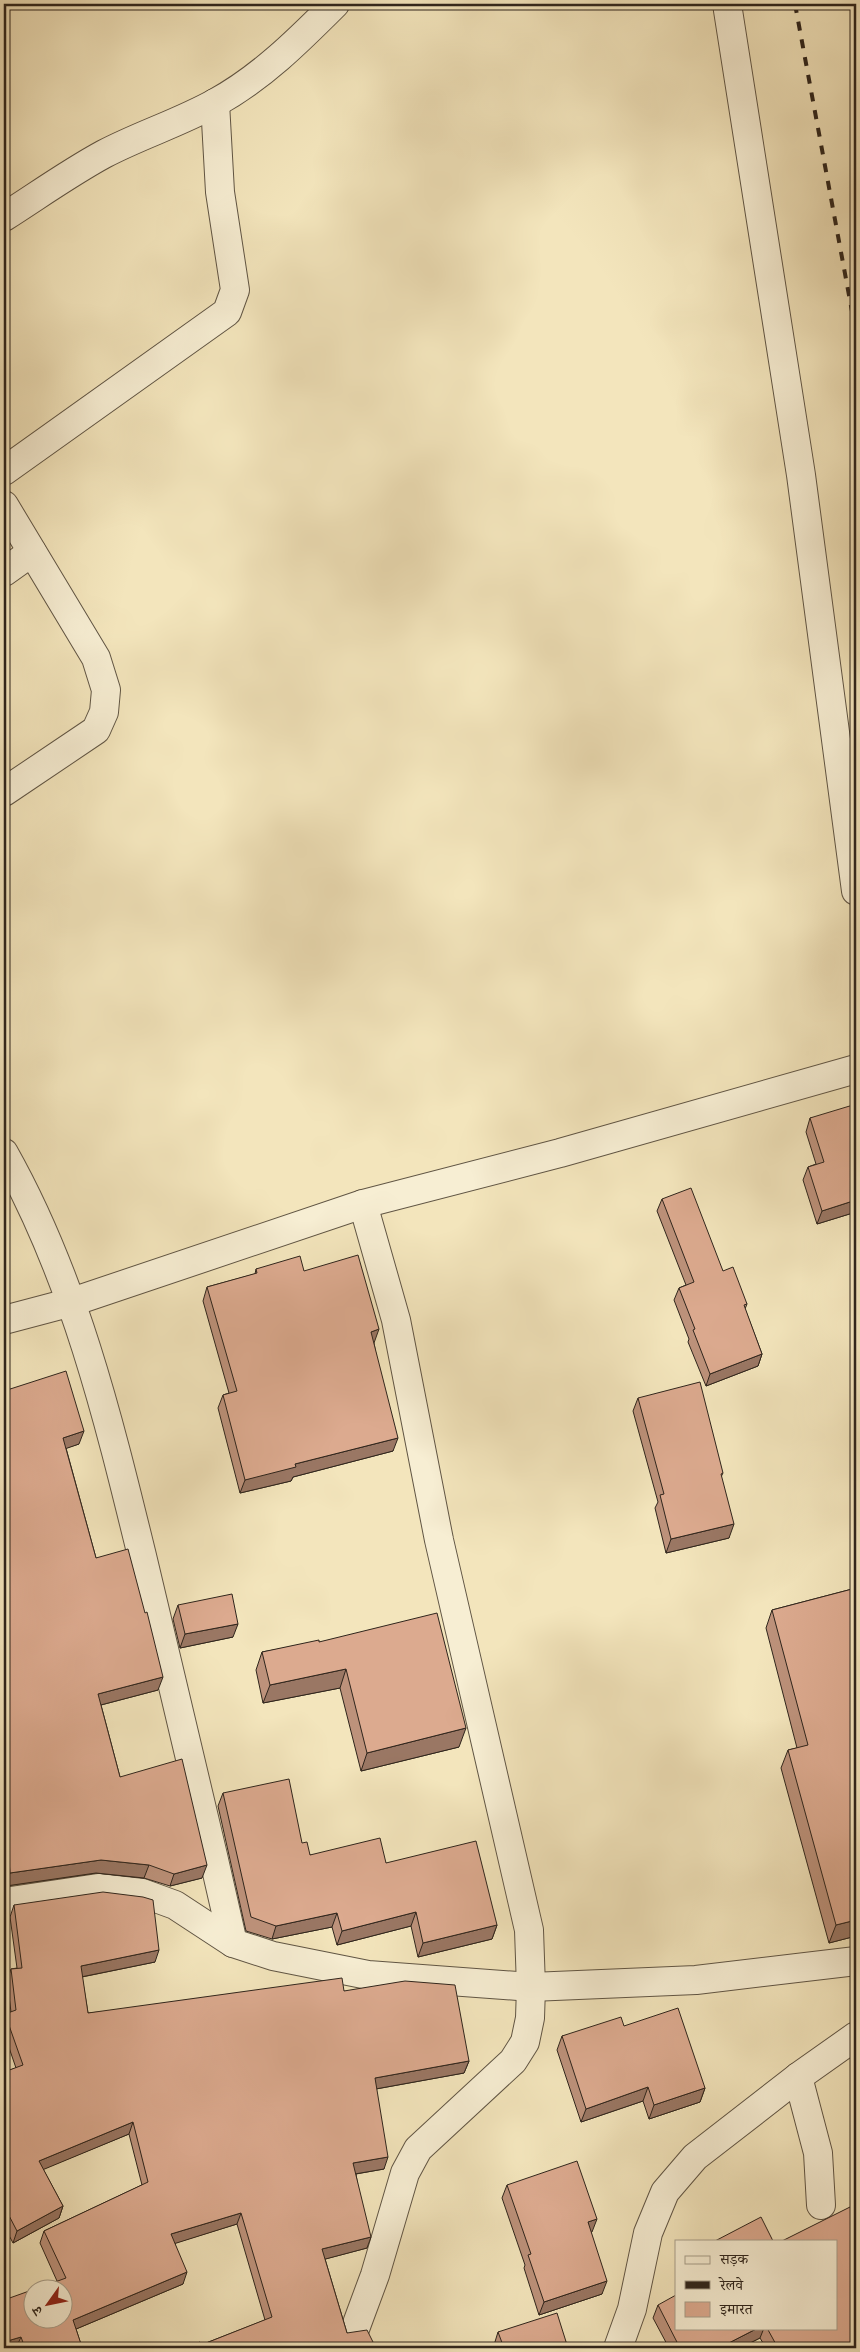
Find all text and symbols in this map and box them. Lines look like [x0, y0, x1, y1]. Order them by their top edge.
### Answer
legend [675, 2240, 838, 2330]
text: सड़क [719, 2250, 749, 2269]
text: रेलवे [718, 2276, 744, 2295]
north arrow [22, 2280, 72, 2330]
text: इमारत [719, 2300, 754, 2319]
text: उ [28, 2302, 48, 2319]

